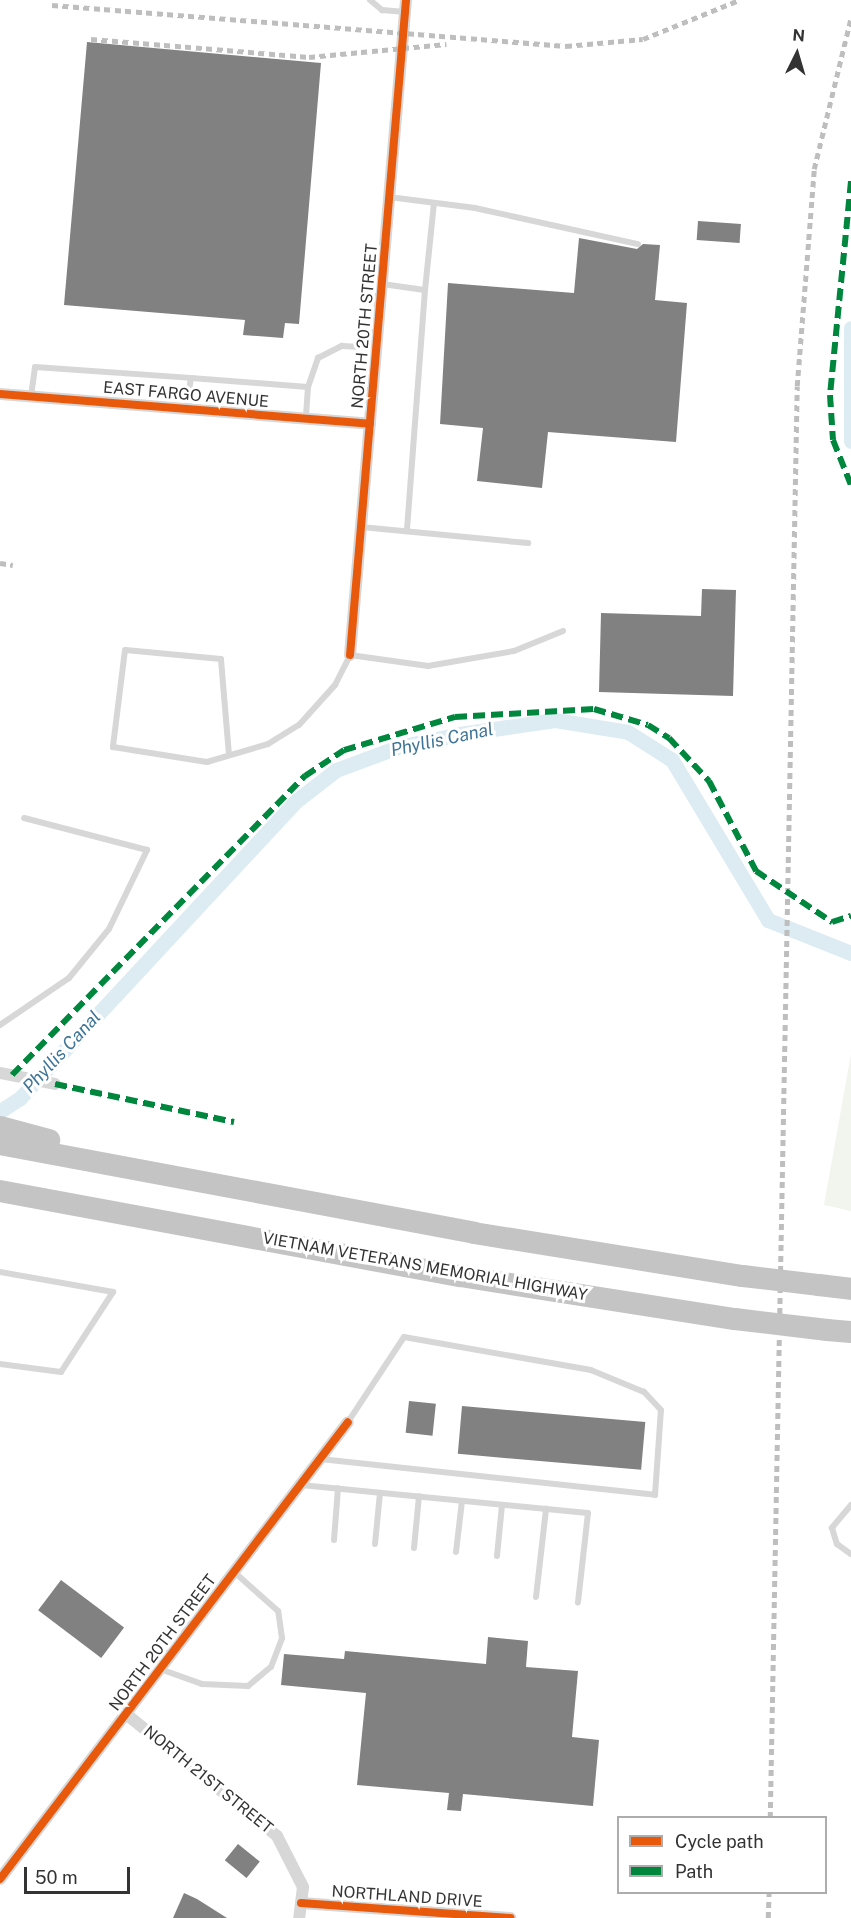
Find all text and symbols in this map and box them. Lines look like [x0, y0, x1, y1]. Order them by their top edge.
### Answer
north arrow [767, 24, 827, 84]
text: N [792, 26, 806, 46]
street label: NORTH 20TH STREET [348, 243, 382, 409]
street label: EAST FARGO AVENUE [102, 378, 270, 412]
water label: Phyllis Canal [389, 719, 495, 761]
water label: Phyllis Canal [19, 1006, 105, 1098]
street label: VIETNAM VETERANS MEMORIAL HIGHWAY [261, 1229, 589, 1305]
street label: NORTH 20TH STREET [106, 1571, 220, 1715]
street label: NORTH 21ST STREET [140, 1722, 276, 1838]
legend [617, 1816, 827, 1894]
text: Cycle path [675, 1831, 764, 1852]
scale bar [27, 1855, 134, 1893]
text: Path [675, 1861, 713, 1882]
text: 50 m [35, 1867, 78, 1888]
street label: NORTHLAND DRIVE [331, 1882, 483, 1912]

